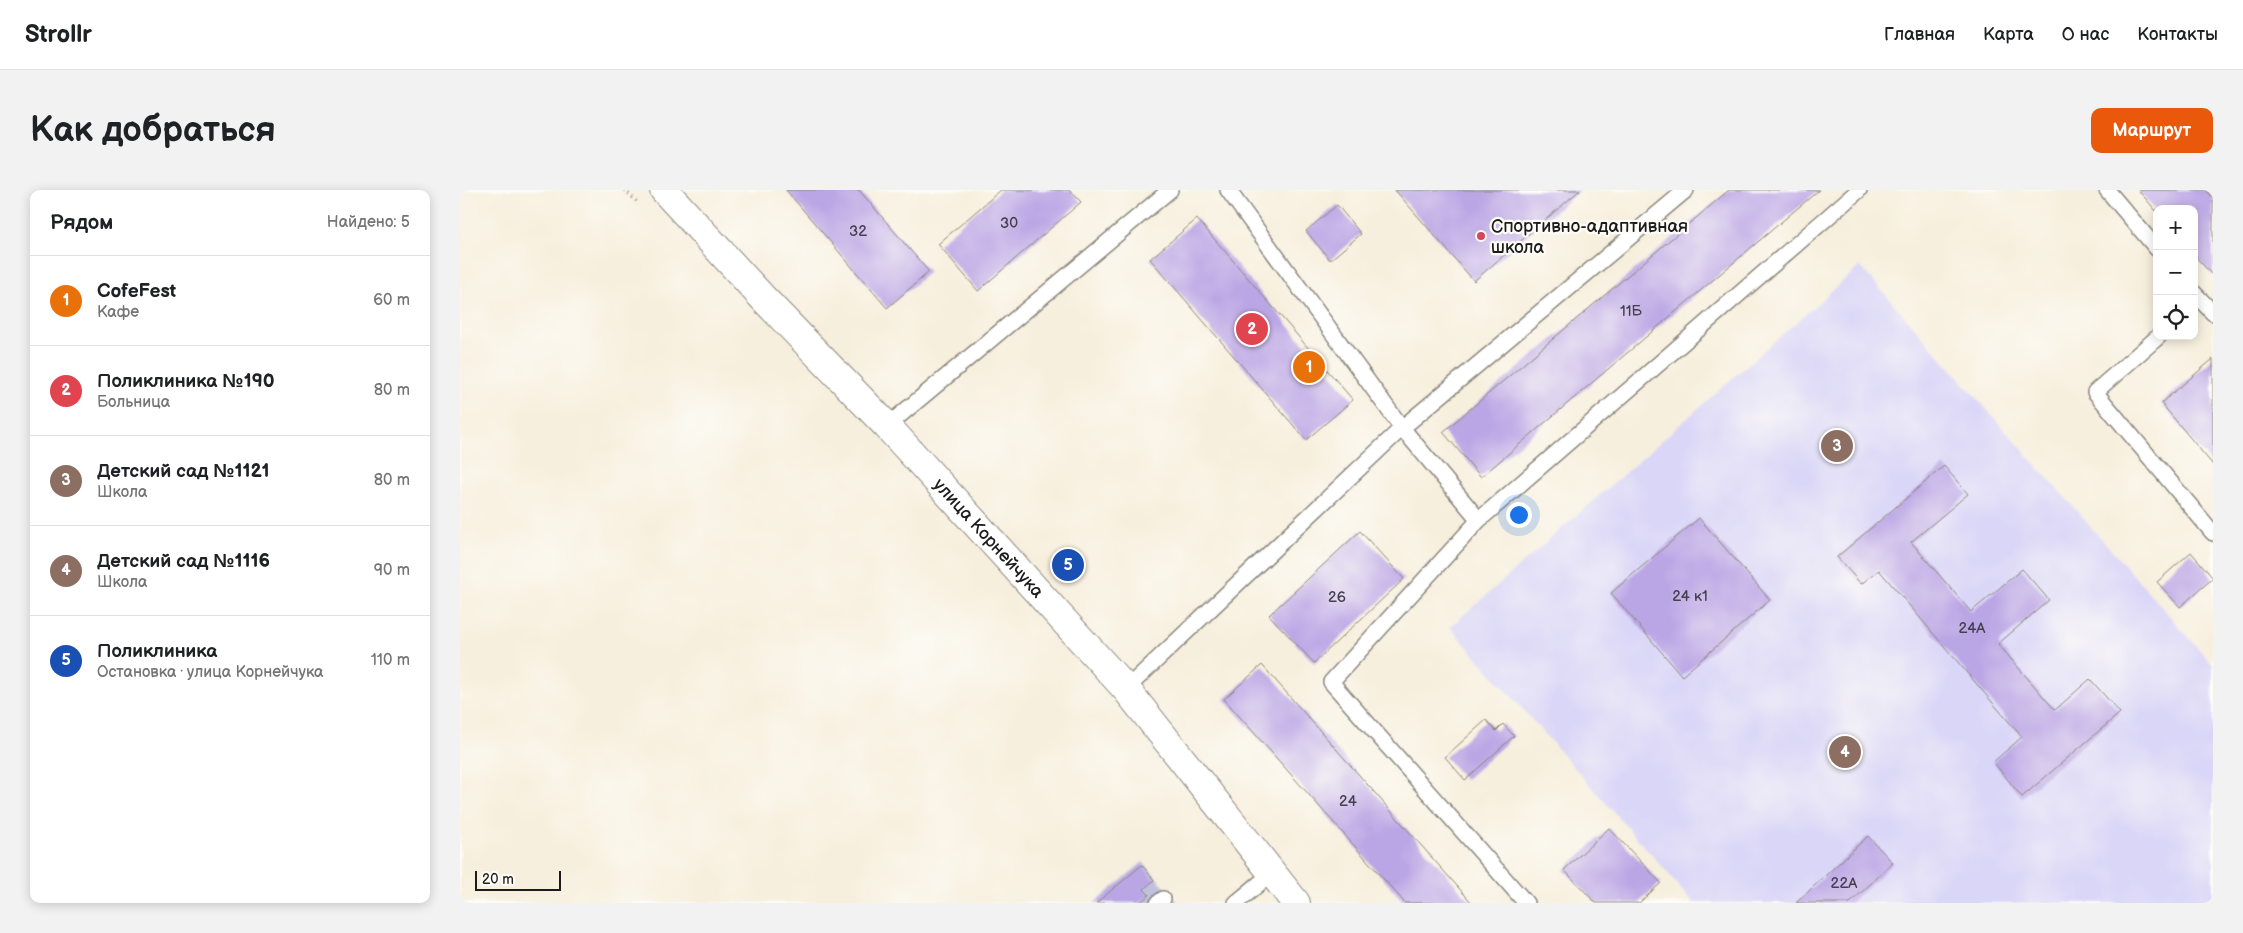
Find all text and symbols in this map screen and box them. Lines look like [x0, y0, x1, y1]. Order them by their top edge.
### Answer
text: Strollr [25, 20, 92, 49]
text: Главная [1884, 24, 1955, 45]
text: Карта [1983, 24, 2034, 45]
text: О нас [2062, 24, 2109, 45]
text: Контакты [2137, 24, 2218, 45]
button: Маршрут [2091, 108, 2213, 153]
text: Как добраться [30, 109, 276, 152]
map controls [2153, 205, 2198, 340]
button: + [2153, 205, 2198, 250]
text: Рядом [50, 210, 113, 235]
text: Найдено: 5 [327, 213, 410, 232]
house number: 30 [1000, 214, 1018, 233]
place label: Спортивно-адаптивная школа [1491, 216, 1688, 258]
house number: 32 [849, 222, 867, 241]
marker: Спортивно-адаптивная школа [1475, 230, 1487, 242]
button: − [2153, 250, 2198, 295]
text: CofeFest [97, 280, 176, 303]
text: 1 [63, 291, 69, 310]
text: 60 m [373, 291, 410, 310]
button: locate [2153, 295, 2198, 340]
house number: 11Б [1620, 302, 1643, 321]
text: Кафе [97, 303, 139, 322]
pin: 2 [1236, 310, 1268, 348]
pin: 1 [1293, 348, 1325, 386]
text: Поликлиника №190 [97, 370, 275, 393]
text: 2 [61, 381, 71, 400]
text: 80 m [374, 381, 410, 400]
text: Больница [97, 393, 170, 412]
pin: 3 [1821, 427, 1853, 465]
text: Детский сад №1121 [97, 460, 270, 483]
text: 3 [61, 471, 71, 490]
text: 80 m [374, 471, 410, 490]
street label: улица Корнейчука [929, 474, 1048, 603]
text: Школа [97, 483, 147, 502]
your location [1506, 502, 1532, 528]
pin: 5 [1052, 546, 1084, 584]
text: Детский сад №1116 [97, 550, 270, 573]
text: 4 [61, 561, 71, 580]
text: 90 m [374, 561, 410, 580]
text: Школа [97, 573, 147, 592]
house number: 24 к1 [1672, 587, 1708, 606]
house number: 26 [1328, 588, 1346, 607]
house number: 24А [1959, 619, 1986, 638]
text: Поликлиника [97, 640, 217, 663]
text: 5 [61, 651, 71, 670]
text: 110 m [371, 651, 410, 670]
text: Остановка · улица Корнейчука [97, 663, 324, 682]
pin: 4 [1829, 733, 1861, 771]
house number: 24 [1339, 792, 1357, 811]
scale bar [475, 868, 561, 891]
text: 20 m [482, 871, 514, 888]
house number: 22А [1831, 874, 1858, 893]

